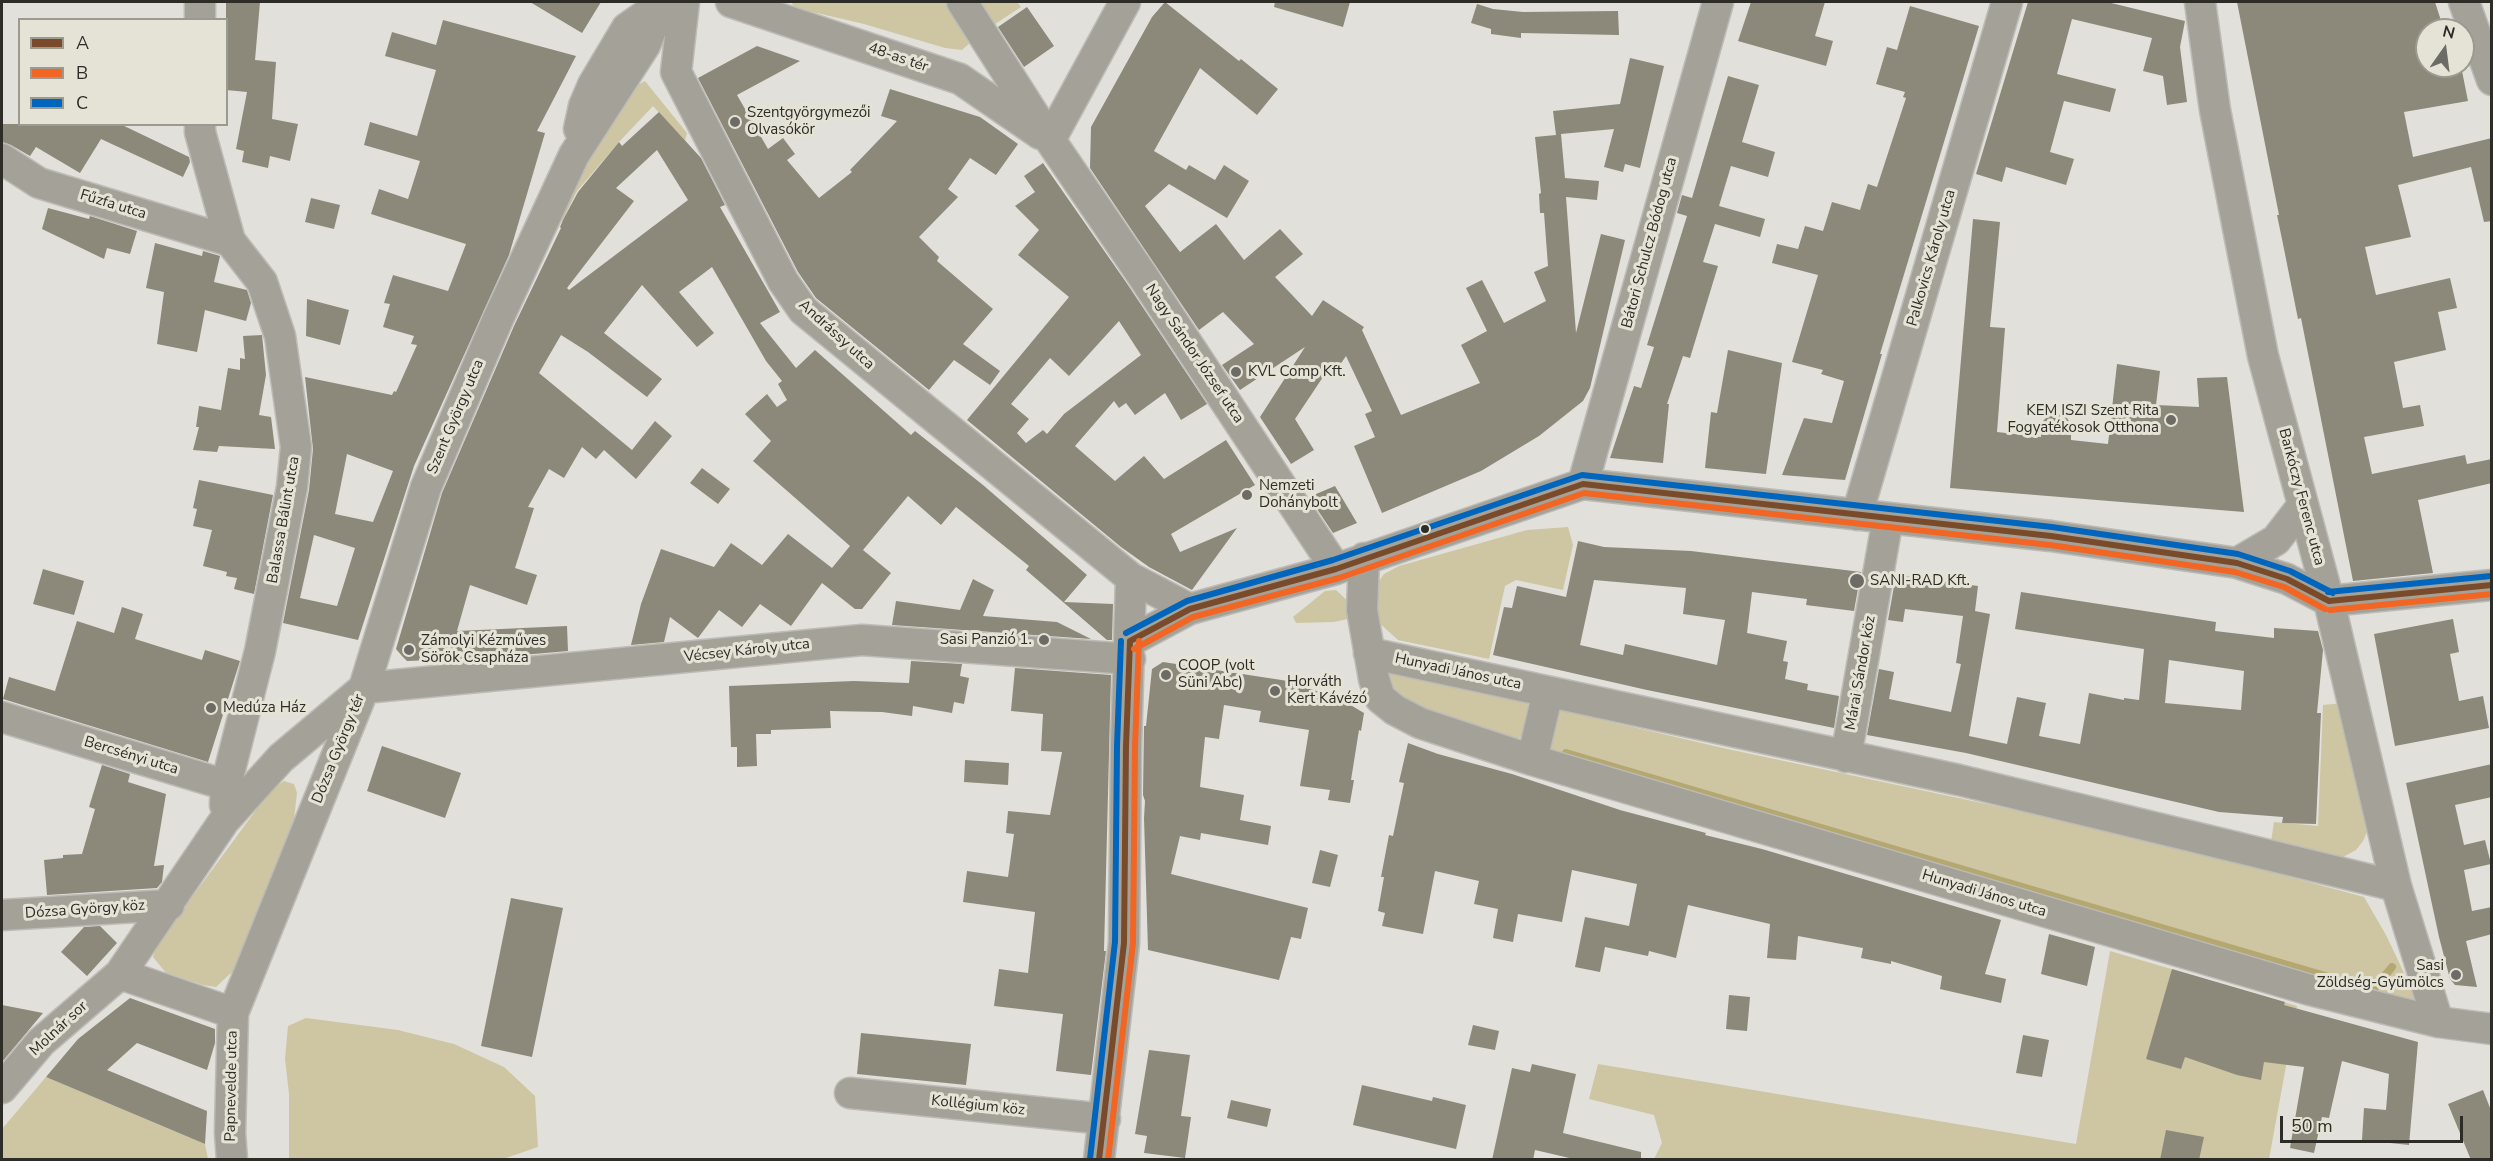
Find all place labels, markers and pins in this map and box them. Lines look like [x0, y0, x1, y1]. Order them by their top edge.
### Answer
place label: Szentgyörgymezői Olvasókör [747, 104, 871, 139]
marker: Szentgyörgymezői Olvasókör [728, 115, 742, 129]
place label: KVL Comp Kft. [1248, 363, 1346, 381]
marker: KVL Comp Kft. [1229, 365, 1243, 379]
place label: KEM ISZI Szent Rita Fogyatékosok Otthona [2008, 402, 2159, 437]
marker: KEM ISZI Szent Rita Fogyatékosok Otthona [2164, 413, 2178, 427]
place label: Nemzeti Dohánybolt [1259, 477, 1338, 512]
marker: Nemzeti Dohánybolt [1240, 488, 1254, 502]
unlabelled marker [1419, 523, 1431, 535]
marker: SANI-RAD Kft. [1848, 572, 1866, 590]
place label: SANI-RAD Kft. [1870, 572, 1970, 590]
place label: Sasi Panzió 1. [940, 631, 1032, 649]
place label: Zámolyi Kézműves Sörök Csapháza [421, 632, 546, 667]
marker: Sasi Panzió 1. [1037, 633, 1051, 647]
marker: Zámolyi Kézműves Sörök Csapháza [402, 643, 416, 657]
place label: COOP (volt Süni Abc) [1178, 657, 1254, 692]
marker: COOP (volt Süni Abc) [1159, 668, 1173, 682]
place label: Horváth Kert Kávézó [1287, 673, 1367, 708]
marker: Horváth Kert Kávézó [1268, 684, 1282, 698]
place label: Medúza Ház [223, 699, 306, 717]
marker: Medúza Ház [204, 701, 218, 715]
place label: Sasi Zöldség-Gyümölcs [2317, 957, 2444, 992]
marker: Sasi Zöldség-Gyümölcs [2449, 968, 2463, 982]

